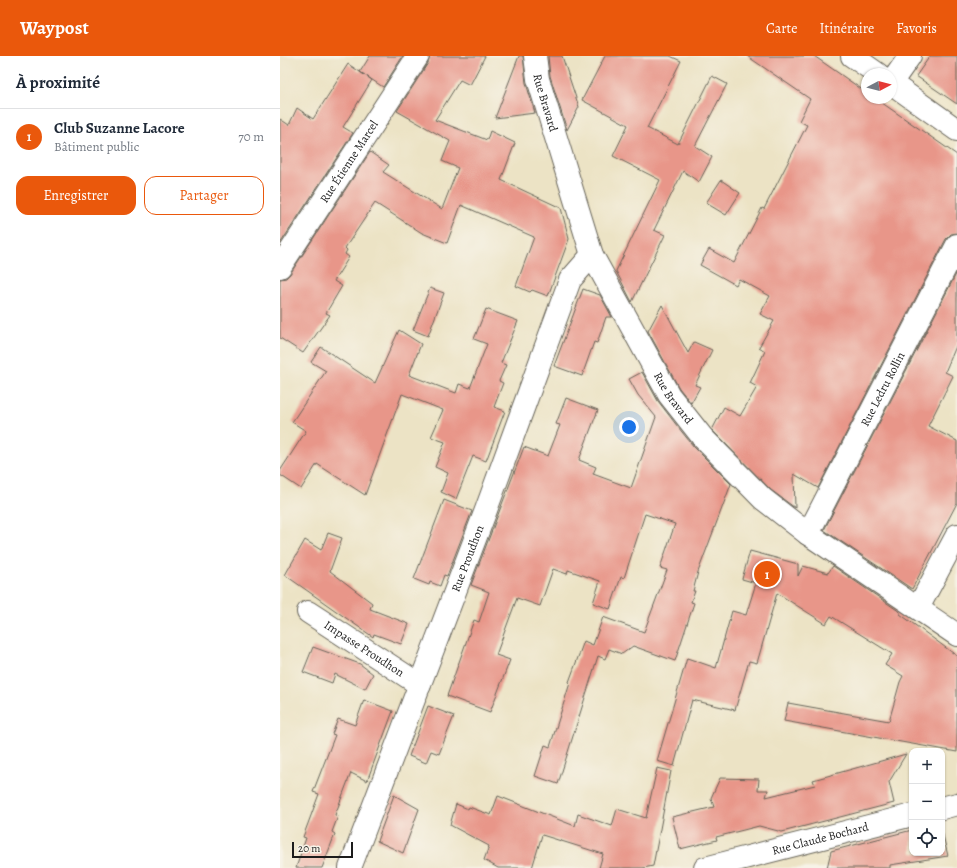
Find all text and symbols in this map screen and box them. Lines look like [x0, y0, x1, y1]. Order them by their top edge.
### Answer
text: Waypost [20, 15, 89, 41]
text: Carte [766, 19, 797, 38]
text: Itinéraire [819, 19, 874, 38]
text: Favoris [896, 19, 937, 38]
north arrow [861, 68, 897, 104]
text: À proximité [16, 71, 100, 94]
street label: Rue Bravard [529, 73, 562, 134]
street label: Rue Étienne Marcel [316, 117, 382, 206]
text: Club Suzanne Lacore [54, 118, 185, 138]
text: 1 [27, 128, 31, 145]
text: 70 m [238, 128, 264, 145]
text: Bâtiment public [54, 138, 139, 155]
button: Enregistrer [16, 176, 136, 215]
button: Partager [144, 176, 264, 215]
street label: Rue Ledru Rollin [857, 349, 909, 429]
street label: Rue Bravard [650, 369, 697, 428]
your location [619, 417, 639, 437]
street label: Rue Proudhon [448, 523, 488, 594]
pin: 1 [754, 559, 780, 589]
street label: Impasse Proudhon [321, 617, 408, 681]
map controls [909, 748, 945, 856]
button: + [909, 748, 945, 784]
button: − [909, 784, 945, 820]
street label: Rue Claude Bochard [770, 818, 871, 859]
button: locate [909, 820, 945, 856]
scale bar [292, 840, 353, 859]
text: 20 m [298, 841, 320, 856]

